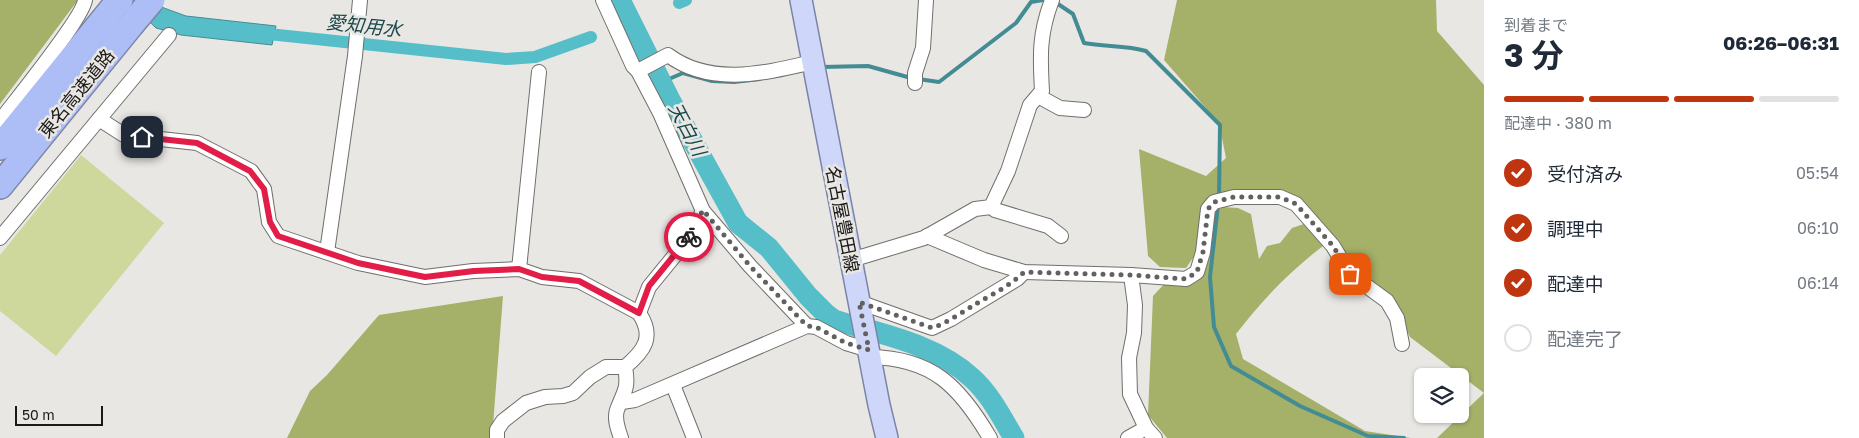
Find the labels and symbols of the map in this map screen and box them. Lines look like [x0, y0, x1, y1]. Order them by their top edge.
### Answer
water label: 愛知用水 [325, 10, 405, 41]
street label: 東名高速道路 [33, 44, 119, 142]
water label: 天白川 [664, 98, 712, 161]
pin [121, 116, 163, 158]
street label: 名古屋豊田線 [822, 164, 864, 274]
courier [664, 212, 714, 262]
pin [1329, 253, 1371, 295]
scale bar [15, 403, 102, 426]

